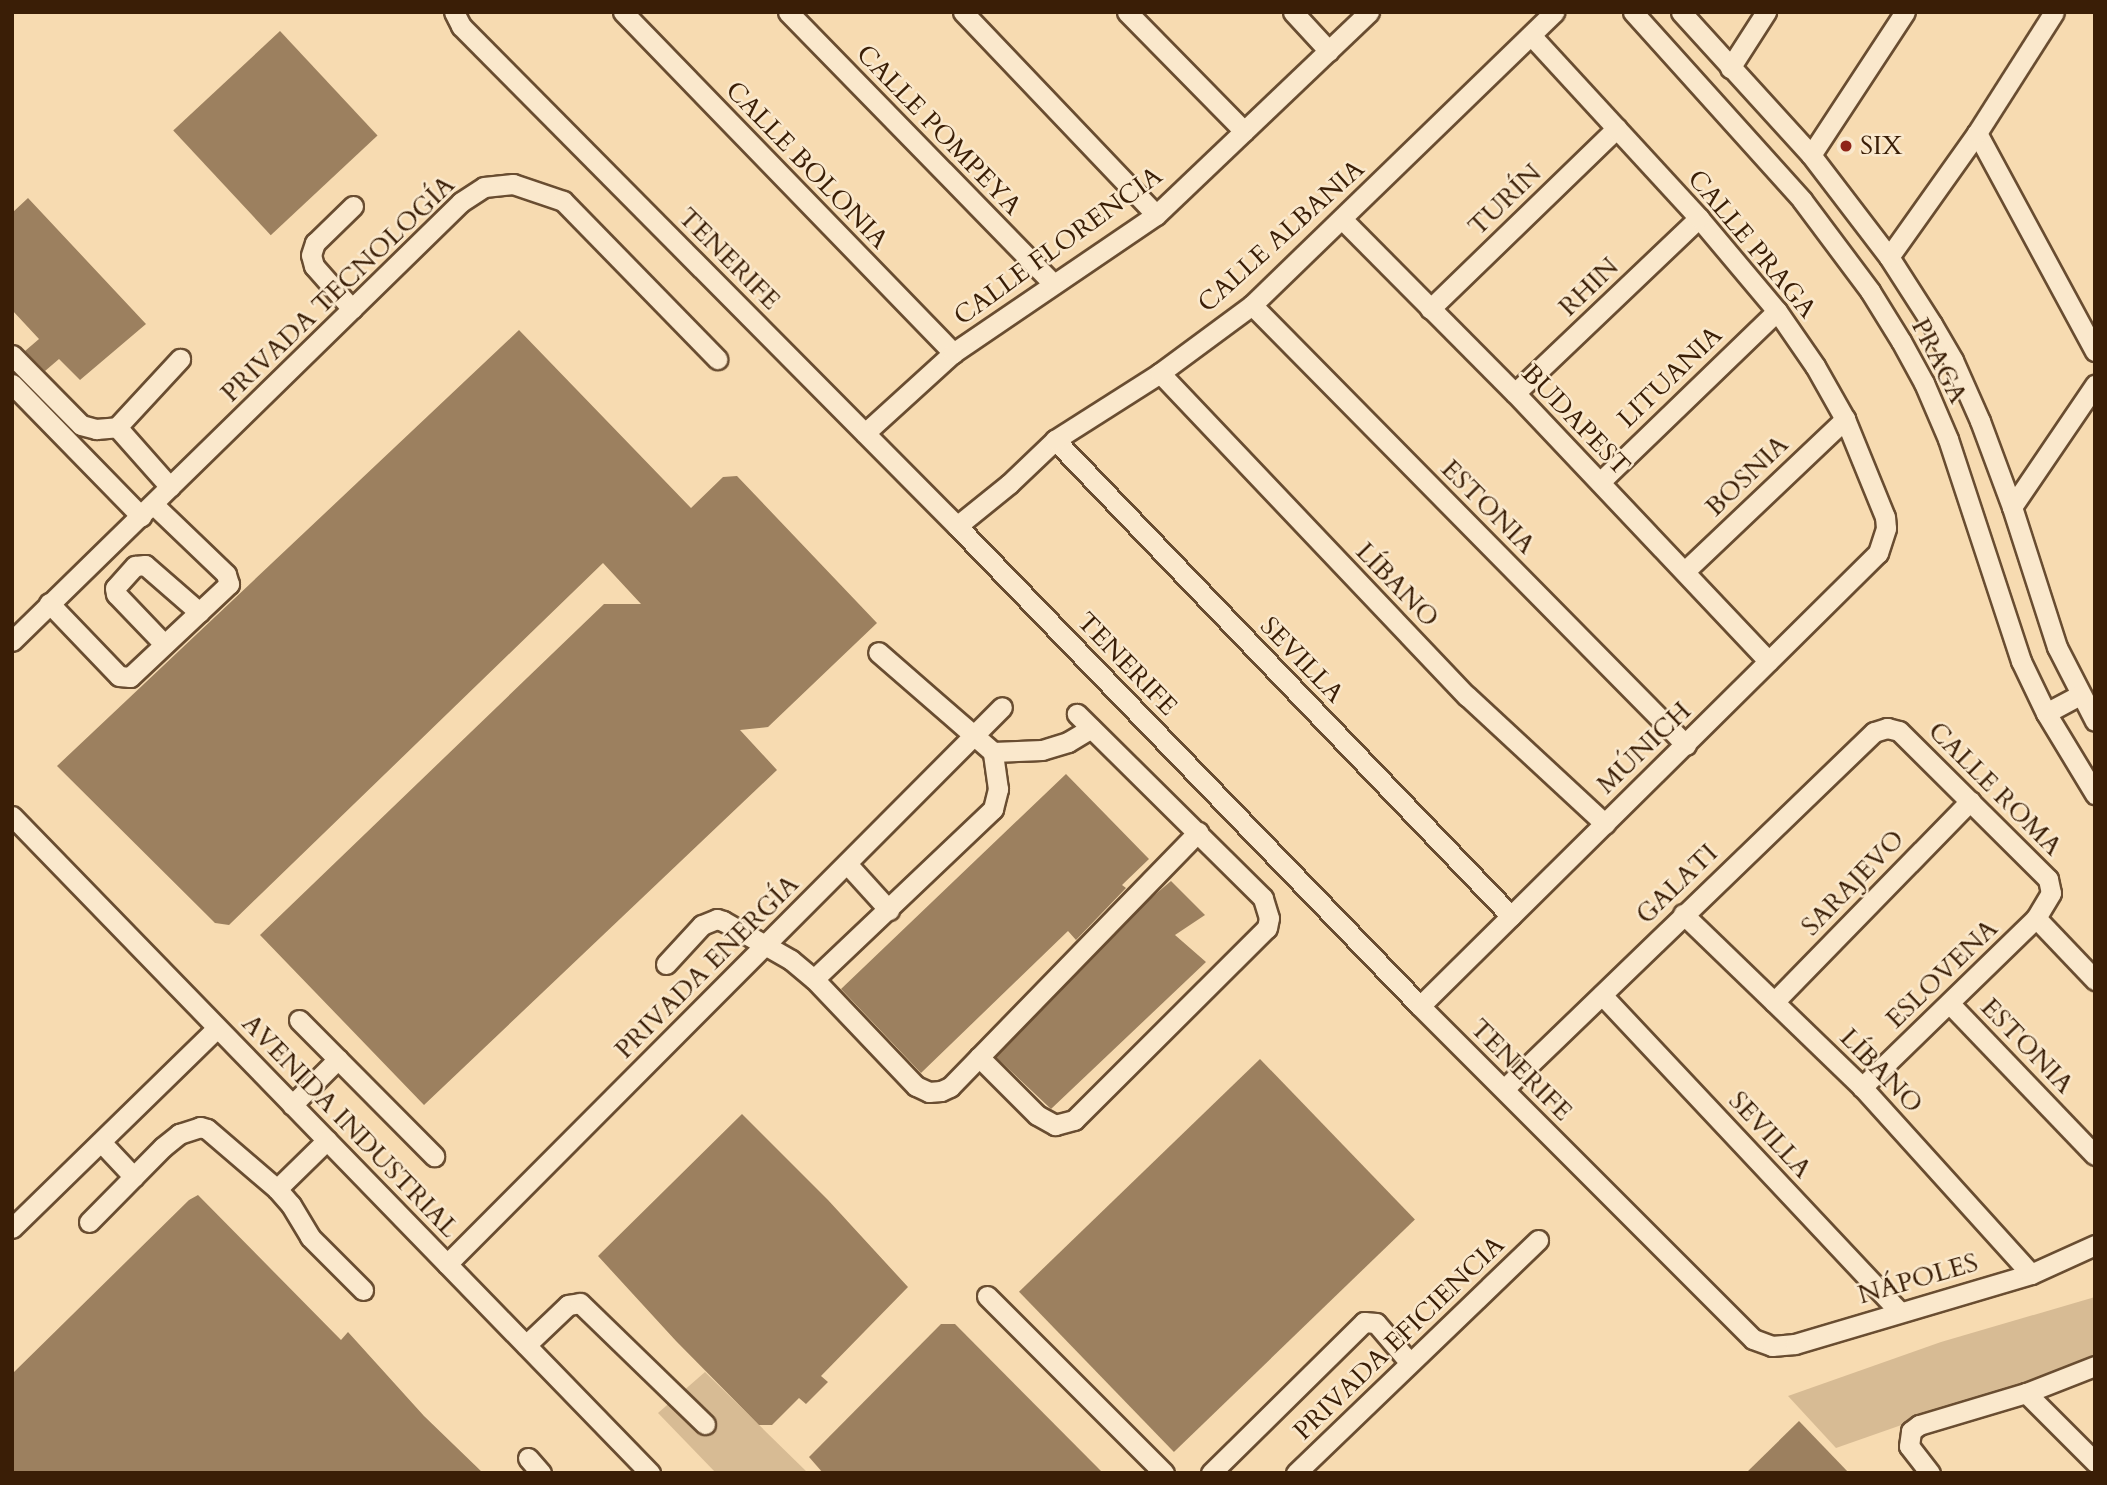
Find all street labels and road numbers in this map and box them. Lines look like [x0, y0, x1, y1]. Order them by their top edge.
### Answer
street label: CALLE POMPEYA [850, 38, 1028, 222]
street label: CALLE BOLONIA [719, 75, 895, 255]
street label: CALLE ALBANIA [1191, 153, 1371, 319]
street label: TURÍN [1462, 158, 1548, 242]
street label: CALLE FLORENCIA [948, 160, 1168, 332]
street label: CALLE PRAGA [1681, 164, 1823, 324]
street label: PRIVADA TECNOLOGÍA [215, 169, 461, 409]
street label: TENERIFE [672, 202, 786, 316]
street label: RHIN [1553, 251, 1625, 323]
street label: PRAGA [1904, 313, 1974, 409]
street label: LITUANIA [1611, 320, 1729, 434]
street label: BUDAPEST [1515, 358, 1637, 482]
street label: BOSNIA [1699, 429, 1795, 523]
street label: ESTONIA [1434, 453, 1542, 561]
street label: LÍBANO [1349, 536, 1445, 634]
street label: TENERIFE [1070, 606, 1184, 722]
street label: SEVILLA [1254, 611, 1350, 709]
street label: MÚNICH [1591, 696, 1697, 800]
street label: CALLE ROMA [1922, 716, 2068, 862]
street label: SARAJEVO [1795, 824, 1911, 942]
street label: GALATI [1630, 838, 1724, 930]
street label: PRIVADA ENERGÍA [609, 869, 805, 1065]
street label: ESLOVENA [1880, 913, 2004, 1035]
street label: ESTONIA [1974, 992, 2080, 1100]
street label: AVENIDA INDUSTRIAL [235, 1008, 465, 1244]
street label: TENERIFE [1464, 1013, 1578, 1127]
street label: LÍBANO [1833, 1022, 1929, 1120]
street label: SEVILLA [1722, 1085, 1818, 1185]
street label: PRIVADA EFICIENCIA [1287, 1229, 1511, 1447]
street label: NÁPOLES [1854, 1247, 1982, 1311]

